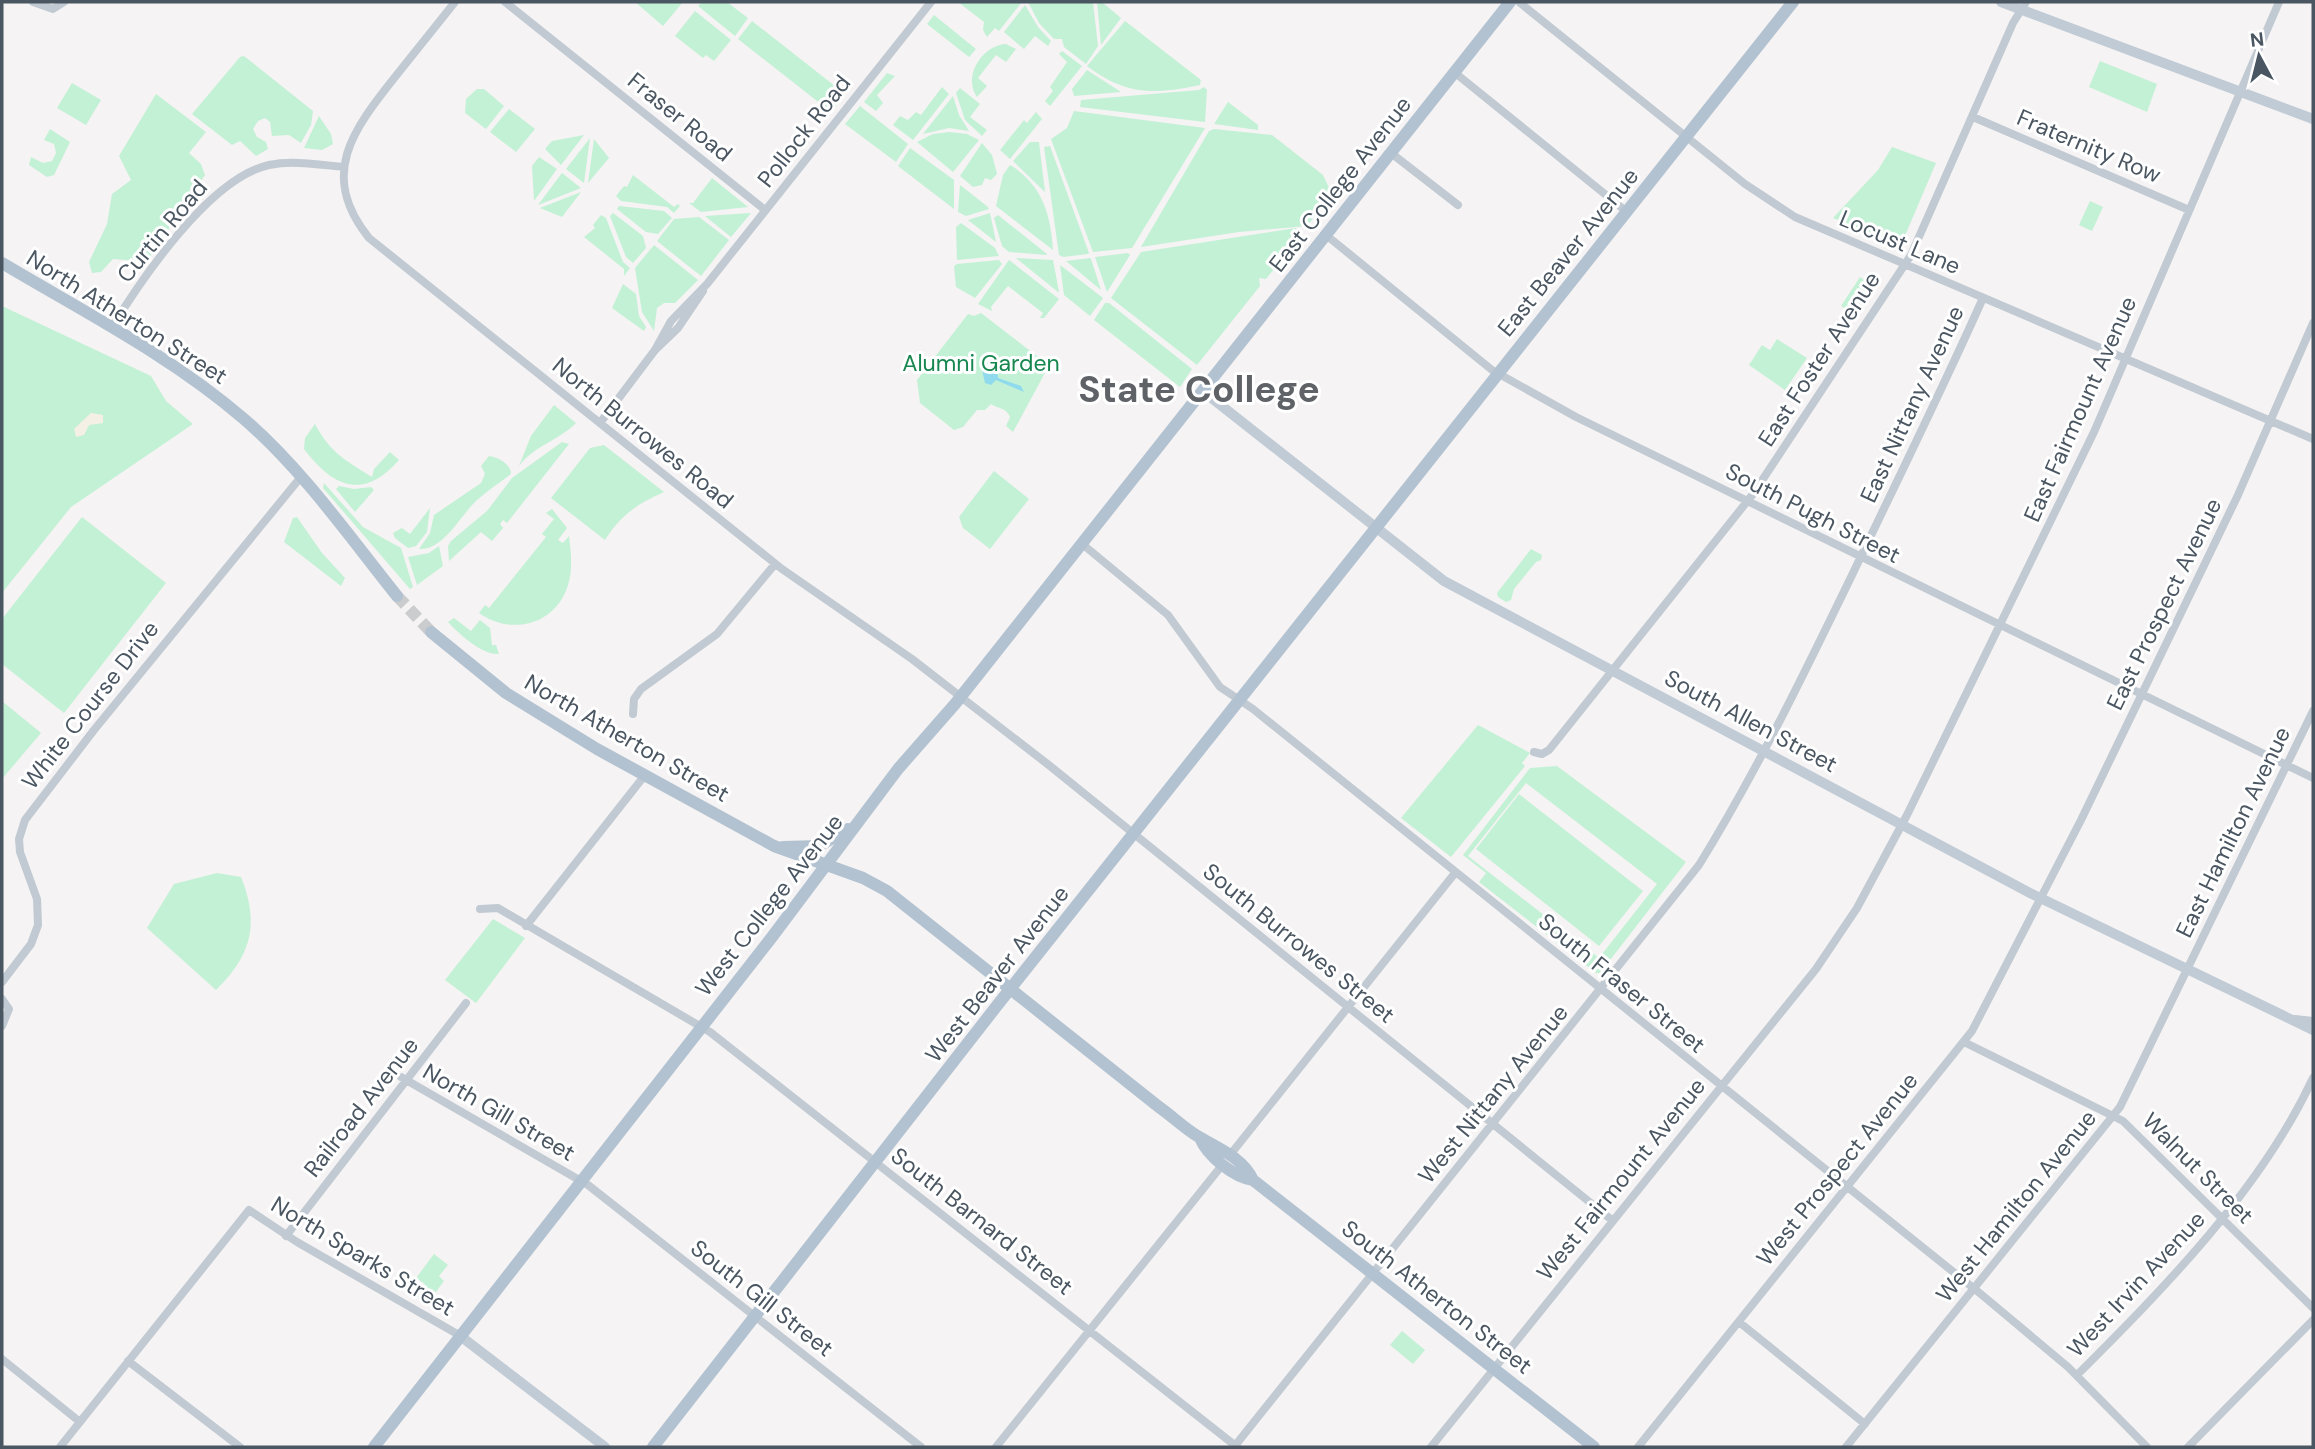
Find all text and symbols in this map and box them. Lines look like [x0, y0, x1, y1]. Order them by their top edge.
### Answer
north arrow [2224, 21, 2294, 91]
text: N [2249, 26, 2265, 53]
street label: Fraser Road [622, 66, 738, 168]
street label: Pollock Road [751, 69, 857, 193]
street label: East College Avenue [1262, 90, 1418, 278]
street label: Fraternity Row [2012, 102, 2166, 190]
street label: East Beaver Avenue [1491, 162, 1645, 342]
street label: Curtin Road [110, 173, 214, 289]
street label: Locust Lane [1835, 203, 1965, 281]
street label: North Atherton Street [21, 243, 233, 391]
street label: East Foster Avenue [1751, 266, 1887, 452]
street label: East Fairmount Avenue [2017, 292, 2143, 526]
street label: East Nittany Avenue [1853, 301, 1971, 507]
park label: Alumni Garden [902, 348, 1060, 378]
street label: North Burrowes Road [546, 351, 740, 515]
district label: State College [1078, 365, 1320, 413]
street label: South Pugh Street [1720, 456, 1906, 570]
street label: East Prospect Avenue [2100, 493, 2228, 715]
street label: White Course Drive [15, 615, 165, 795]
street label: South Allen Street [1659, 663, 1843, 779]
street label: North Atherton Street [519, 667, 735, 809]
street label: East Hamilton Avenue [2169, 722, 2297, 942]
street label: West College Avenue [688, 808, 850, 1002]
street label: South Burrowes Street [1197, 856, 1401, 1030]
street label: West Beaver Avenue [918, 879, 1076, 1069]
street label: South Fraser Street [1532, 906, 1712, 1060]
street label: West Nittany Avenue [1411, 998, 1575, 1190]
street label: Railroad Avenue [297, 1031, 425, 1183]
street label: North Gill Street [417, 1056, 581, 1168]
street label: West Prospect Avenue [1750, 1066, 1924, 1272]
street label: West Fairmount Avenue [1530, 1072, 1712, 1286]
street label: West Hamilton Avenue [1929, 1104, 2103, 1308]
street label: Walnut Street [2136, 1106, 2260, 1230]
street label: South Barnard Street [885, 1141, 1079, 1301]
street label: North Sparks Street [266, 1189, 460, 1323]
street label: West Irvin Avenue [2060, 1205, 2212, 1363]
street label: South Atherton Street [1336, 1213, 1538, 1381]
street label: South Gill Street [685, 1233, 839, 1363]

